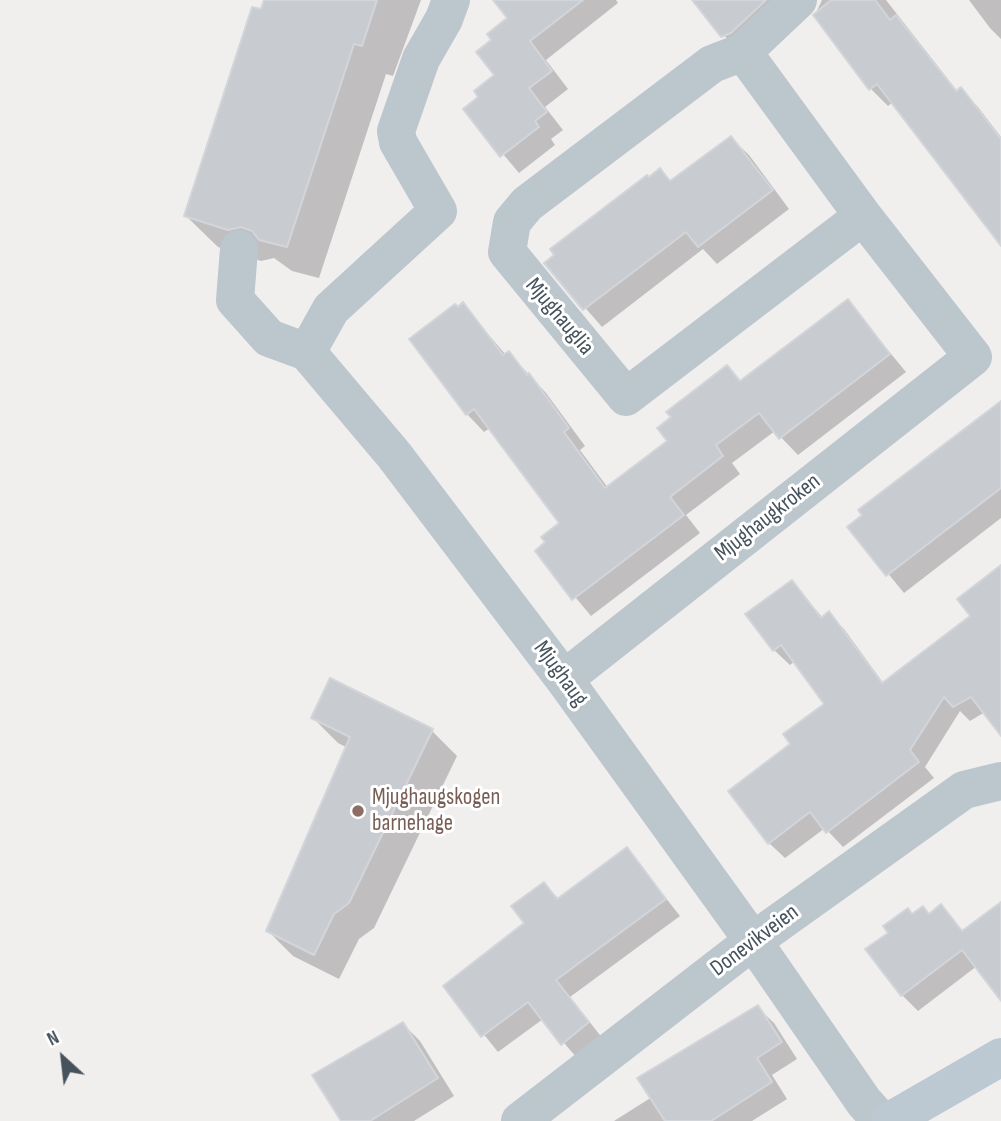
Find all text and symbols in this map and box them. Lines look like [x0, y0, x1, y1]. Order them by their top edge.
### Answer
street label: Mjughauglia [519, 273, 599, 361]
street label: Mjughaugkroken [710, 468, 826, 568]
street label: Mjughaug [527, 636, 593, 712]
place label: Mjughaugskogen barnehage [372, 784, 500, 838]
marker: Mjughaugskogen barnehage [350, 803, 366, 819]
street label: Donevikveien [706, 899, 804, 983]
north arrow [28, 1023, 98, 1093]
text: N [43, 1026, 63, 1051]

